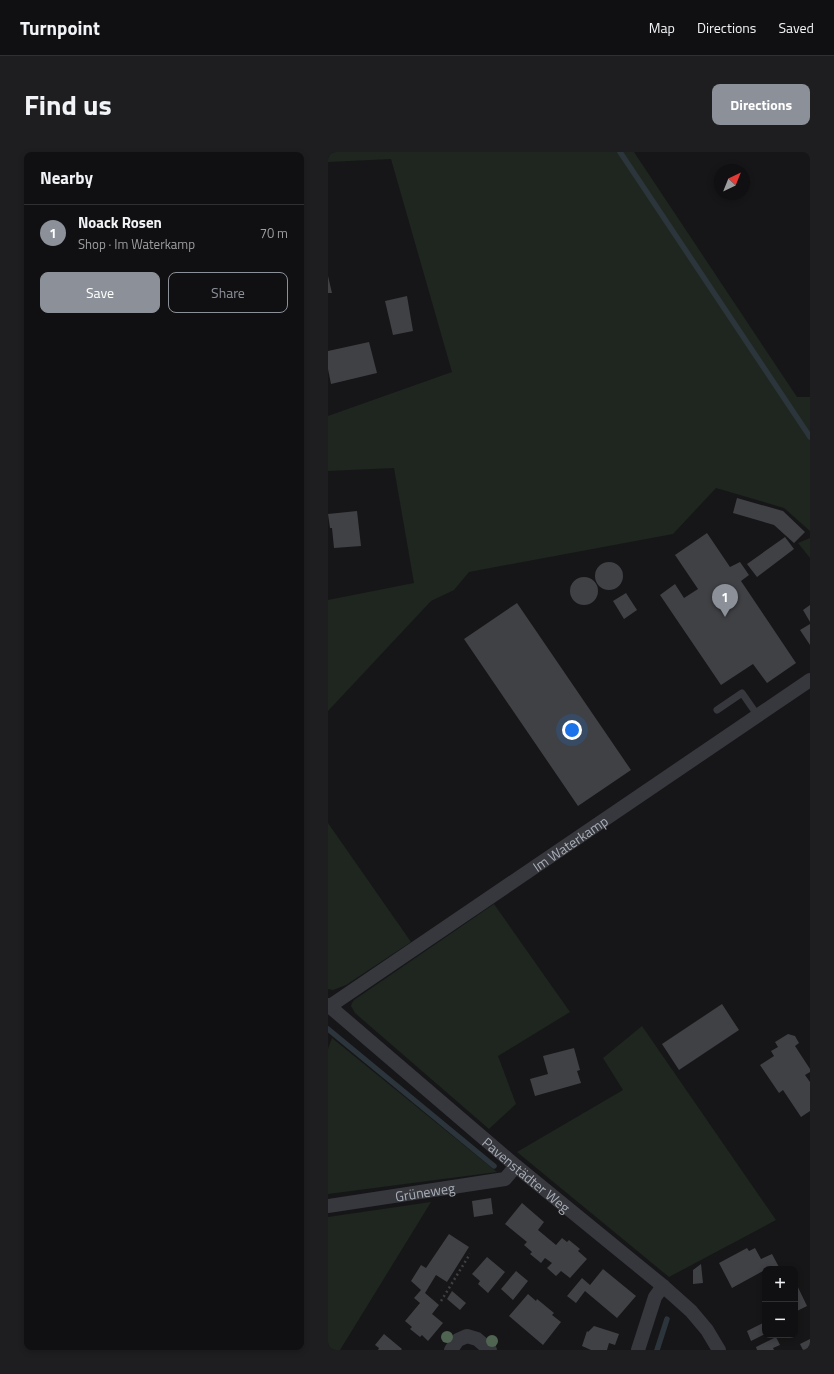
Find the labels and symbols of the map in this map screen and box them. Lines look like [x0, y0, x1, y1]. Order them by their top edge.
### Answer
north arrow [714, 164, 750, 200]
pin: 1 [712, 584, 738, 617]
your location [562, 720, 582, 740]
street label: Im Waterkamp [528, 810, 612, 876]
street label: Pavenstädter Weg [478, 1131, 575, 1217]
street label: Grüneweg [393, 1176, 456, 1206]

